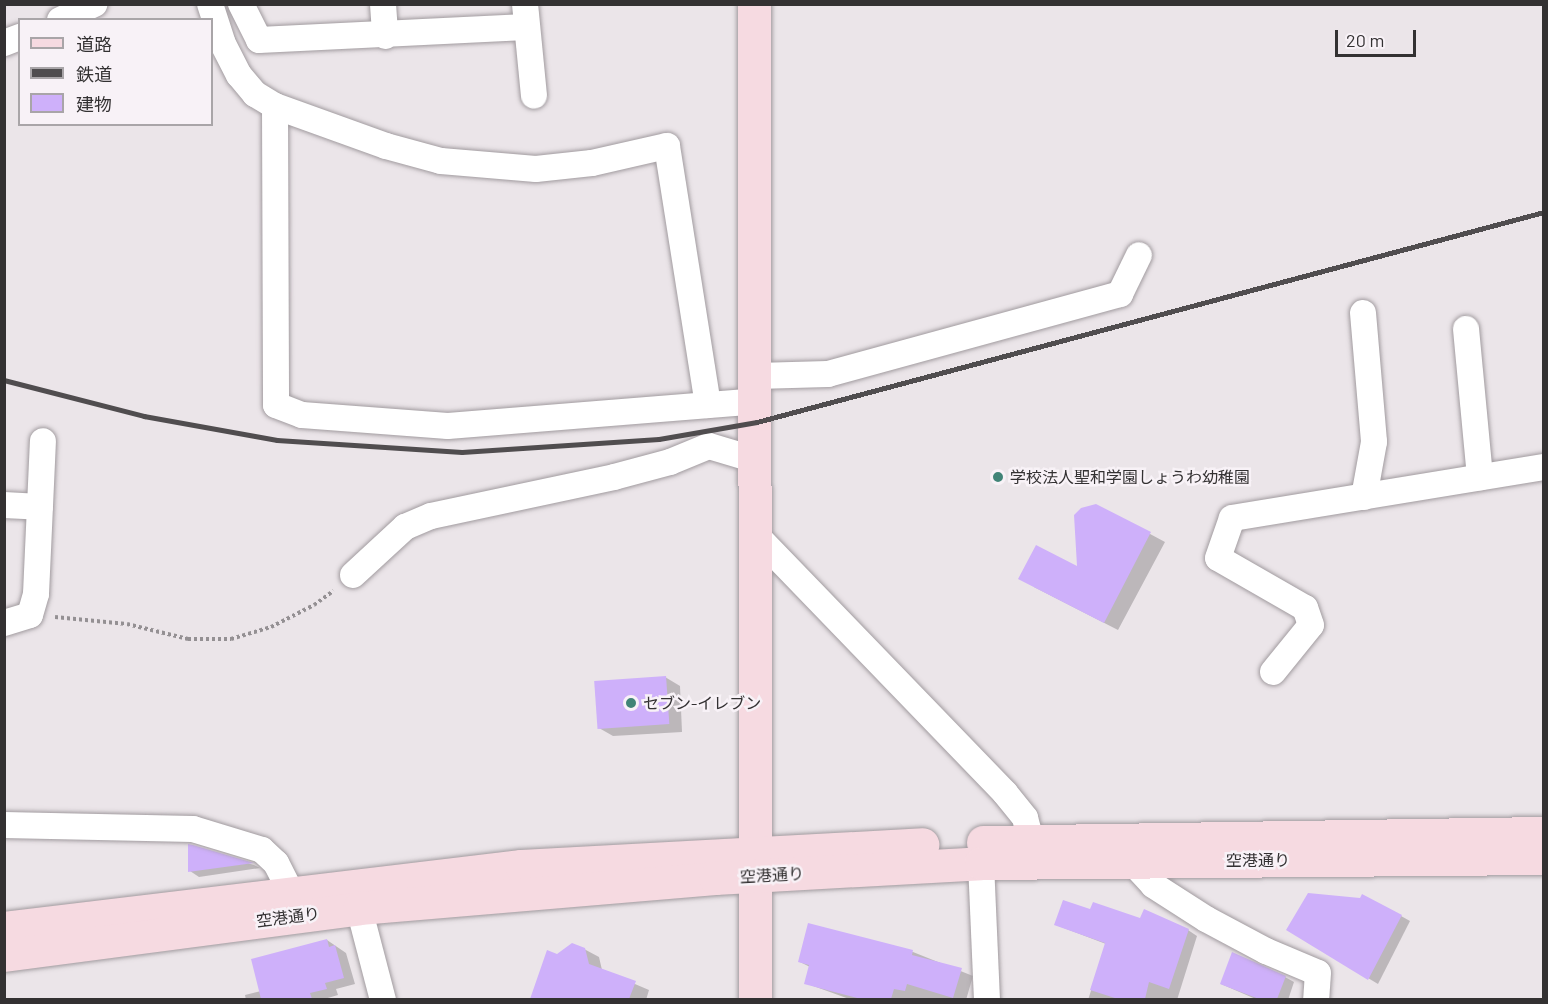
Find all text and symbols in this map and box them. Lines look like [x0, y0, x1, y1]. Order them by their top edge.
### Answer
legend [18, 18, 213, 126]
scale bar [1338, 18, 1419, 56]
text: 20 m [1346, 29, 1384, 51]
text: 道路 [76, 33, 112, 55]
text: 鉄道 [76, 63, 112, 85]
text: 建物 [76, 93, 112, 115]
place label: 学校法人聖和学園しょうわ幼稚園 [1010, 467, 1250, 487]
marker: 学校法人聖和学園しょうわ幼稚園 [991, 470, 1005, 484]
place label: セブン-イレブン [643, 693, 761, 713]
marker: セブン-イレブン [624, 696, 638, 710]
street label: 空港通り [1226, 850, 1290, 870]
street label: 空港通り [740, 864, 804, 886]
street label: 空港通り [255, 904, 321, 930]

